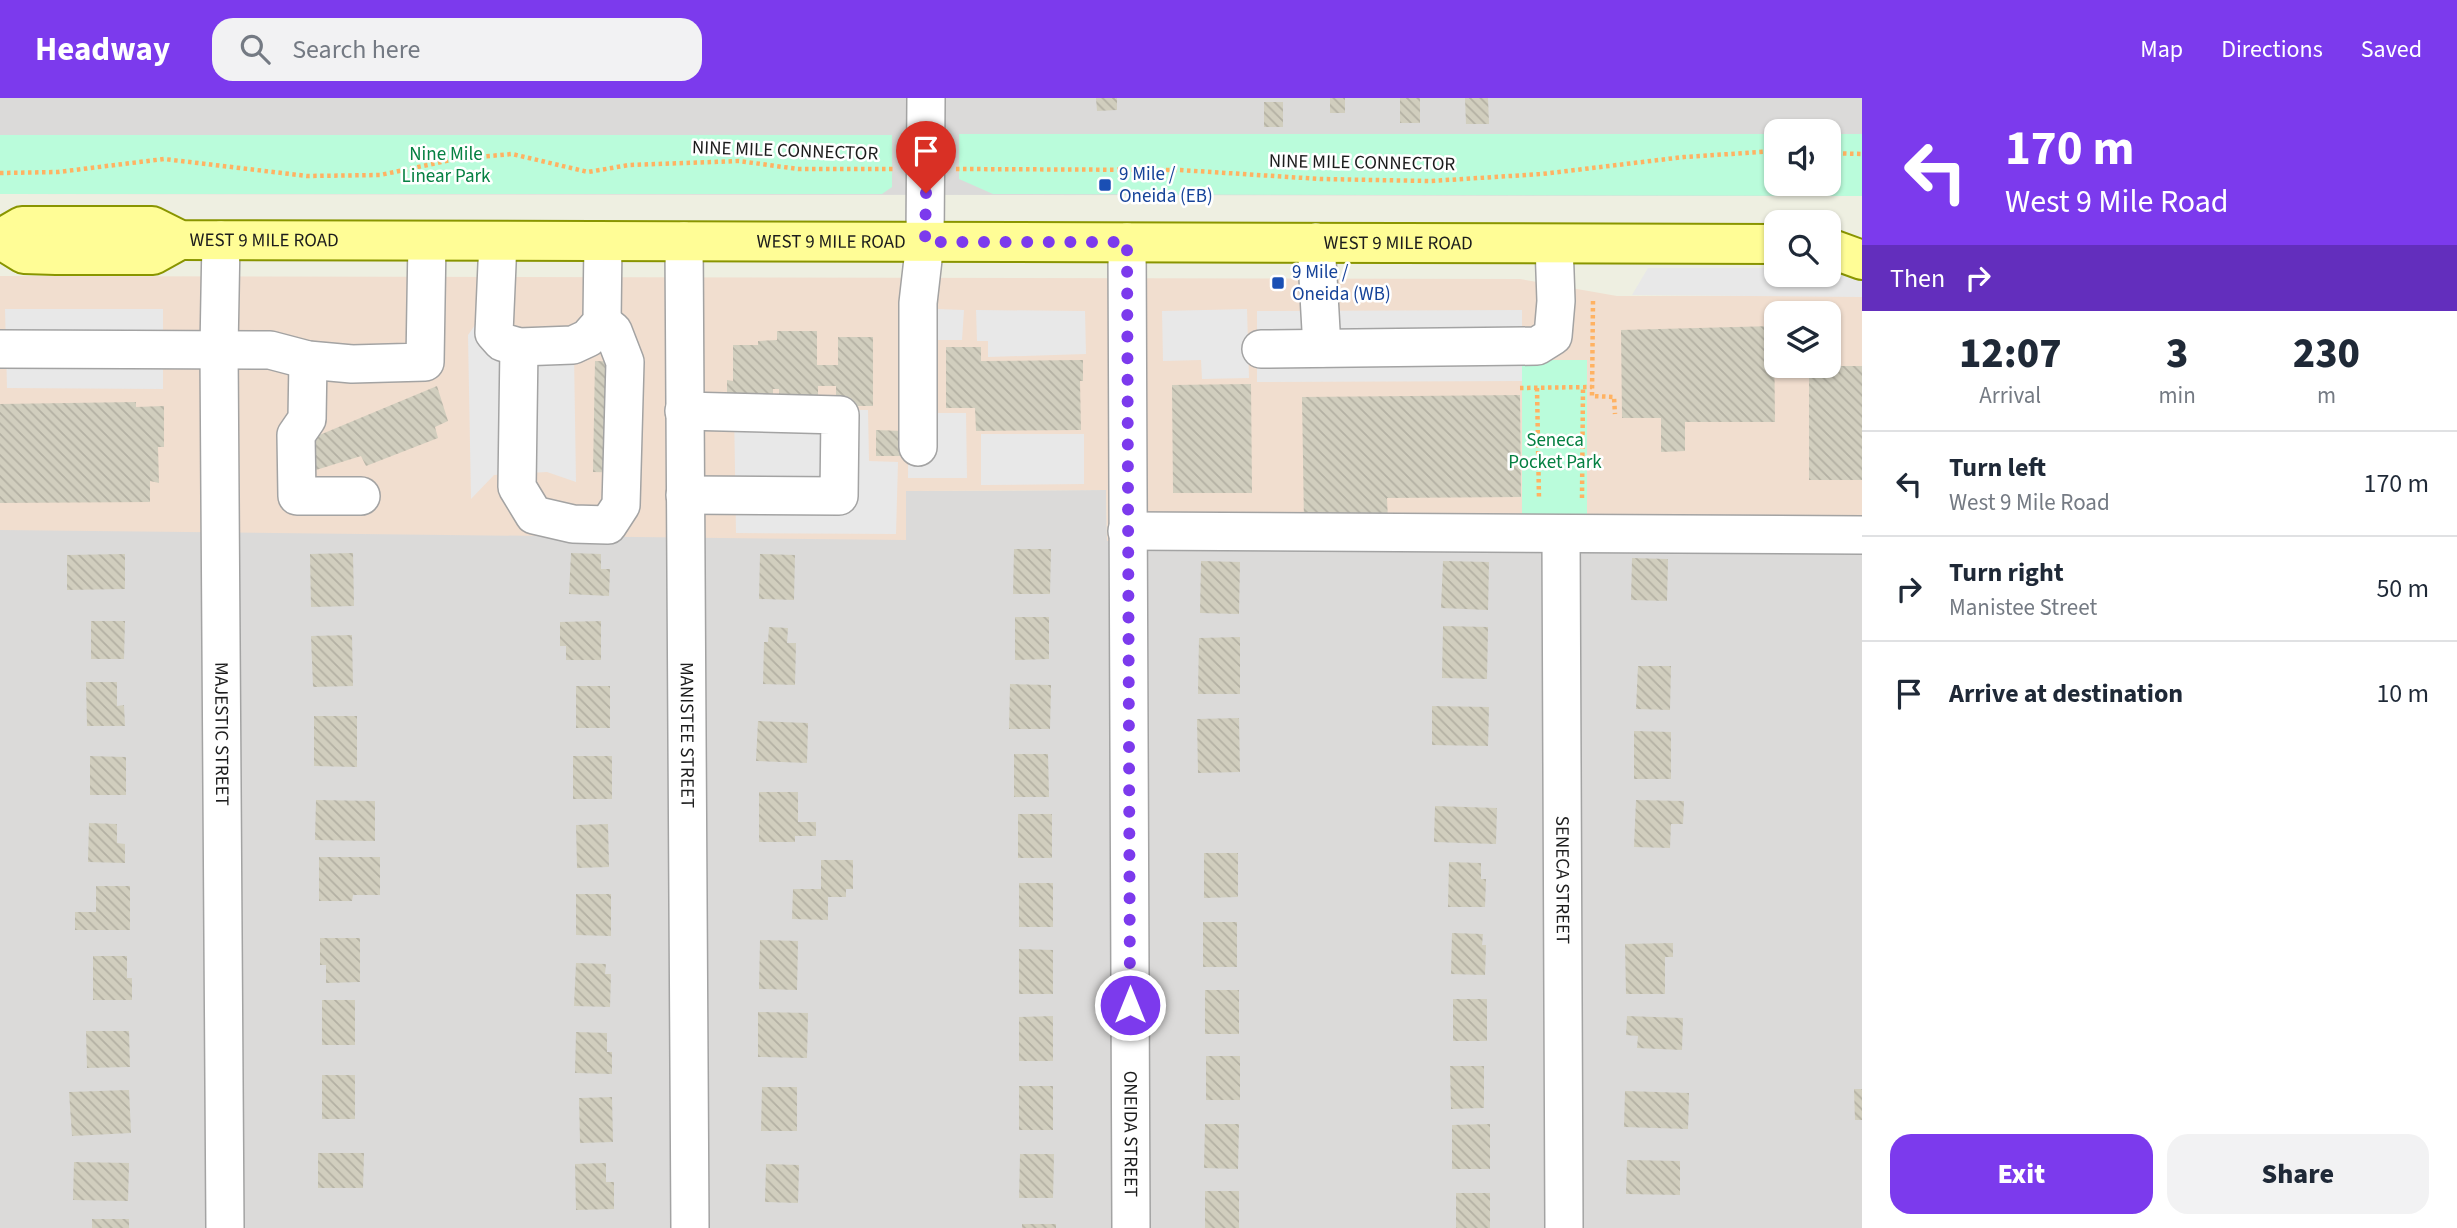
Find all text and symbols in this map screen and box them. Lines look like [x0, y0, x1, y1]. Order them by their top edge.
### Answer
search box [212, 18, 702, 81]
text: Headway [35, 26, 170, 73]
icon: search [236, 30, 274, 68]
text: Search here [292, 31, 420, 68]
text: Map [2140, 32, 2183, 67]
text: Directions [2221, 32, 2323, 67]
text: Saved [2361, 32, 2422, 67]
text: 170 m [2005, 114, 2134, 184]
map controls [1764, 119, 1841, 378]
button: sound [1764, 119, 1841, 196]
pin [896, 121, 956, 193]
icon: left [1890, 126, 1981, 217]
icon: arrive [907, 132, 945, 170]
street label: NINE MILE CONNECTOR [691, 134, 879, 168]
park label: Nine Mile Linear Park [402, 141, 491, 190]
street label: NINE MILE CONNECTOR [1269, 148, 1456, 178]
place label: 9 Mile / Oneida (EB) [1119, 161, 1213, 210]
marker: 9 Mile / Oneida (EB) [1097, 177, 1113, 193]
text: West 9 Mile Road [2005, 179, 2229, 225]
button: search [1764, 210, 1841, 287]
street label: WEST 9 MILE ROAD [190, 227, 339, 254]
street label: WEST 9 MILE ROAD [757, 228, 906, 255]
street label: WEST 9 MILE ROAD [1324, 229, 1473, 257]
place label: 9 Mile / Oneida (WB) [1292, 259, 1391, 308]
icon: right [1959, 259, 1997, 297]
text: Then [1890, 260, 1945, 297]
marker: 9 Mile / Oneida (WB) [1270, 275, 1286, 291]
button: layers [1764, 301, 1841, 378]
text: 12:07 [1959, 324, 2062, 384]
text: 3 [2166, 324, 2188, 384]
text: 230 [2293, 324, 2360, 384]
text: Arrival [1979, 379, 2041, 412]
text: min [2159, 379, 2196, 412]
text: m [2317, 379, 2336, 412]
park label: Seneca Pocket Park [1508, 427, 1602, 476]
text: Turn left [1949, 449, 2046, 486]
icon: left [1890, 465, 1928, 503]
text: 170 m [2363, 465, 2429, 502]
text: West 9 Mile Road [1949, 486, 2110, 519]
text: Turn right [1949, 554, 2064, 591]
icon: right [1890, 570, 1928, 608]
text: 50 m [2376, 570, 2429, 607]
text: Manistee Street [1949, 591, 2097, 624]
street label: MAJESTIC STREET [208, 662, 236, 806]
street label: MANISTEE STREET [673, 662, 701, 808]
icon: arrive [1890, 675, 1928, 713]
text: Arrive at destination [1949, 675, 2183, 712]
text: 10 m [2376, 675, 2429, 712]
street label: SENECA STREET [1549, 816, 1576, 944]
position arrow [1093, 968, 1167, 1042]
street label: ONEIDA STREET [1117, 1071, 1144, 1197]
button: Exit [1890, 1134, 2153, 1214]
button: Share [2167, 1134, 2429, 1214]

